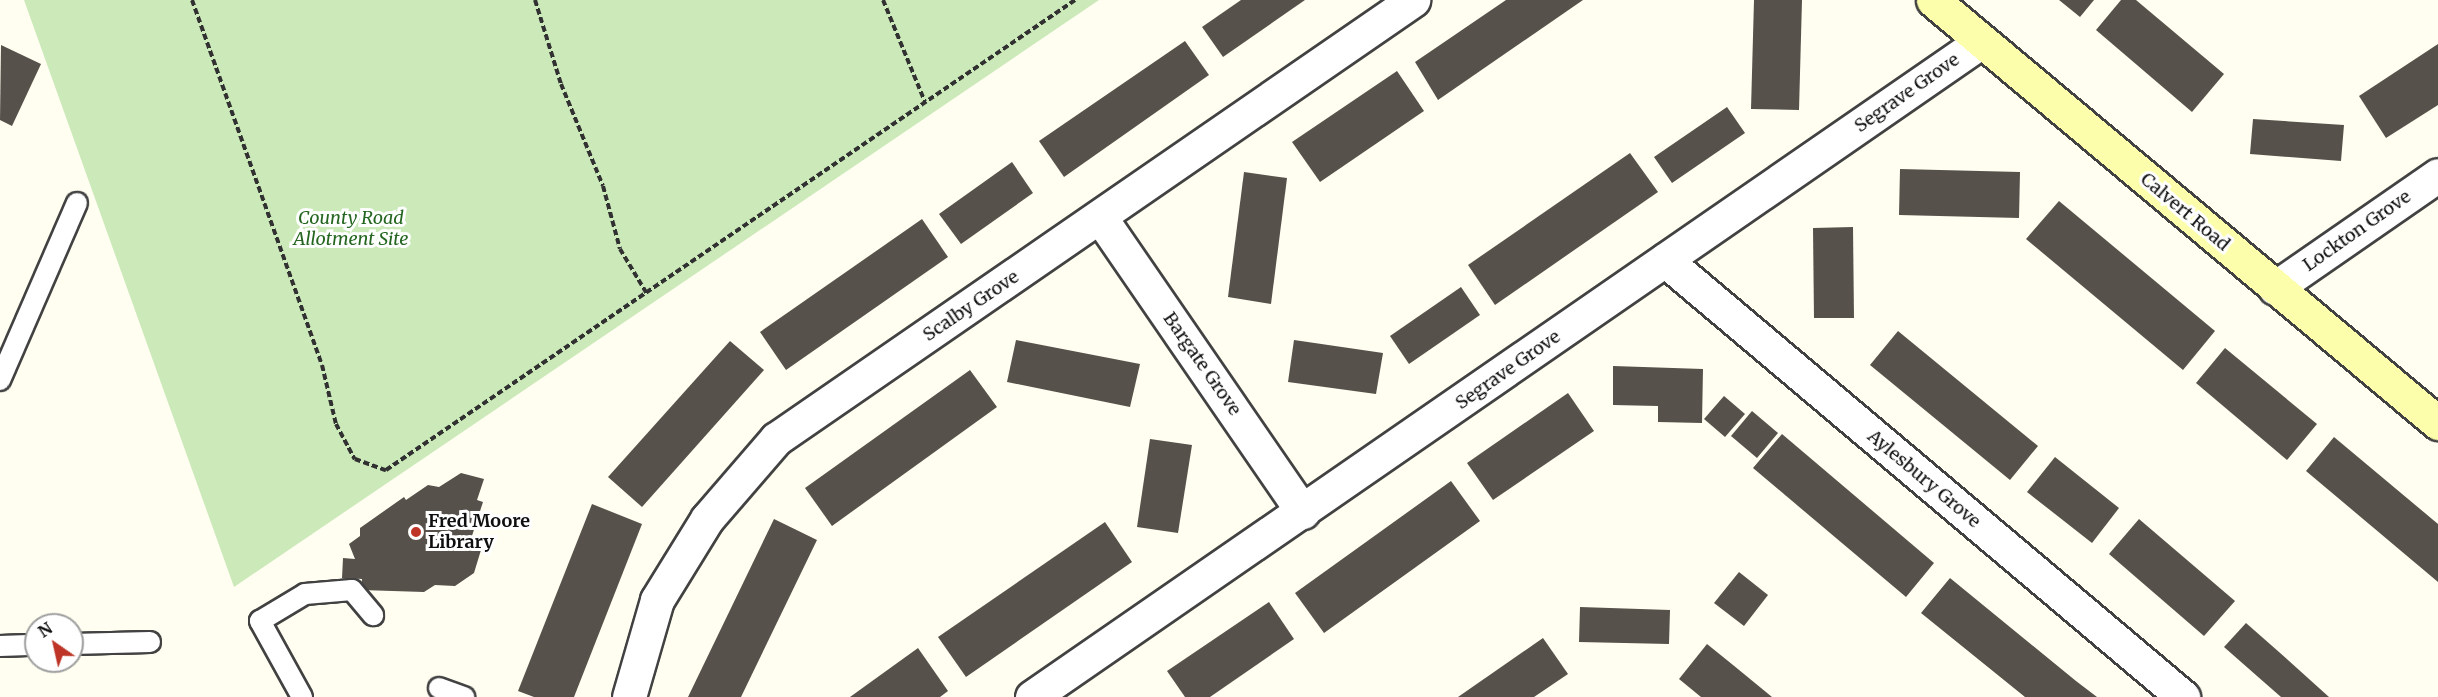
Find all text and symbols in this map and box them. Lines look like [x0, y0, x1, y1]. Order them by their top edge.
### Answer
street label: Segrave Grove [1851, 49, 1963, 137]
street label: Calvert Road [2136, 169, 2234, 255]
street label: Lockton Grove [2299, 186, 2415, 276]
park label: County Road Allotment Site [294, 208, 408, 250]
street label: Scalby Grove [919, 266, 1023, 346]
street label: Bargate Grove [1158, 308, 1246, 420]
street label: Segrave Grove [1452, 326, 1564, 414]
street label: Aylesbury Grove [1863, 425, 1985, 533]
place label: Fred Moore Library [428, 511, 530, 554]
marker: Fred Moore Library [409, 525, 423, 539]
north arrow [24, 613, 84, 673]
text: N [34, 618, 56, 642]

